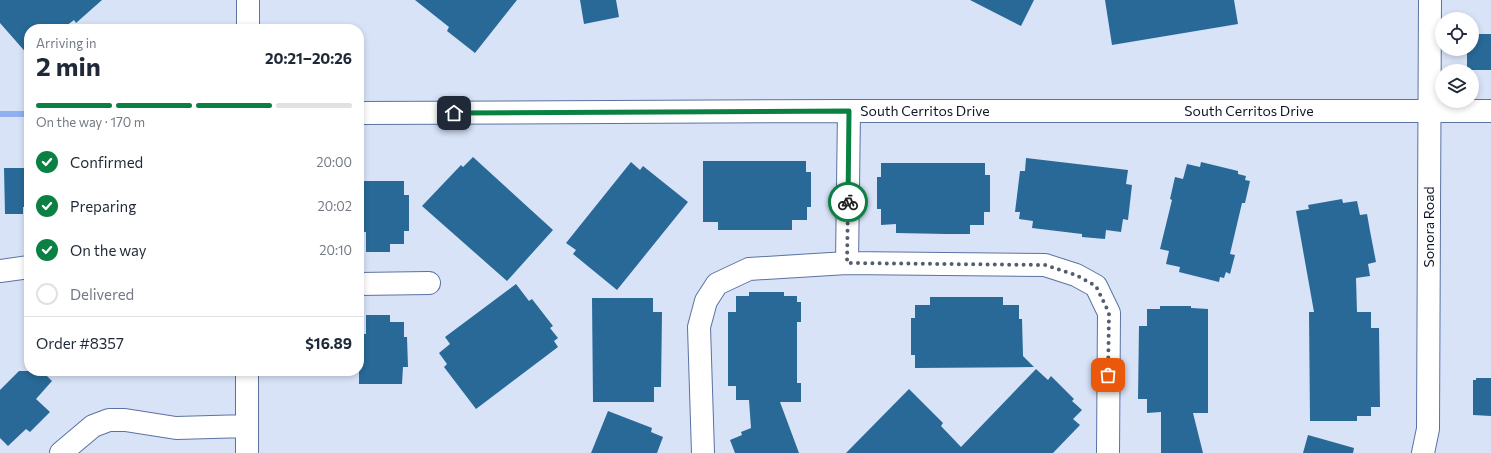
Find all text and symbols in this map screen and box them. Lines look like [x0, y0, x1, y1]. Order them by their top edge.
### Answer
map controls [1435, 12, 1479, 108]
button: locate [1435, 12, 1479, 56]
text: Arriving in [36, 35, 96, 51]
text: 20:21–20:26 [265, 49, 352, 67]
text: 2 min [36, 50, 101, 81]
button: layers [1435, 64, 1479, 108]
pin [437, 96, 471, 130]
icon: home [443, 102, 465, 124]
street label: South Cerritos Drive [860, 102, 990, 119]
street label: South Cerritos Drive [1184, 102, 1314, 119]
text: On the way · 170 m [36, 114, 145, 130]
icon: check [36, 151, 58, 173]
text: Confirmed [70, 153, 143, 171]
text: 20:00 [316, 154, 352, 170]
courier [828, 182, 868, 222]
street label: Sonora Road [1420, 186, 1437, 268]
icon: bike [837, 191, 859, 213]
icon: check [36, 195, 58, 217]
text: Preparing [70, 197, 136, 215]
text: 20:02 [318, 198, 352, 214]
icon: check [36, 239, 58, 261]
text: On the way [70, 241, 147, 259]
text: 20:10 [319, 242, 352, 258]
text: Delivered [70, 285, 134, 303]
text: Order #8357 [36, 334, 124, 352]
text: $16.89 [305, 334, 352, 352]
pin [1091, 358, 1125, 392]
icon: bag [1097, 364, 1119, 386]

